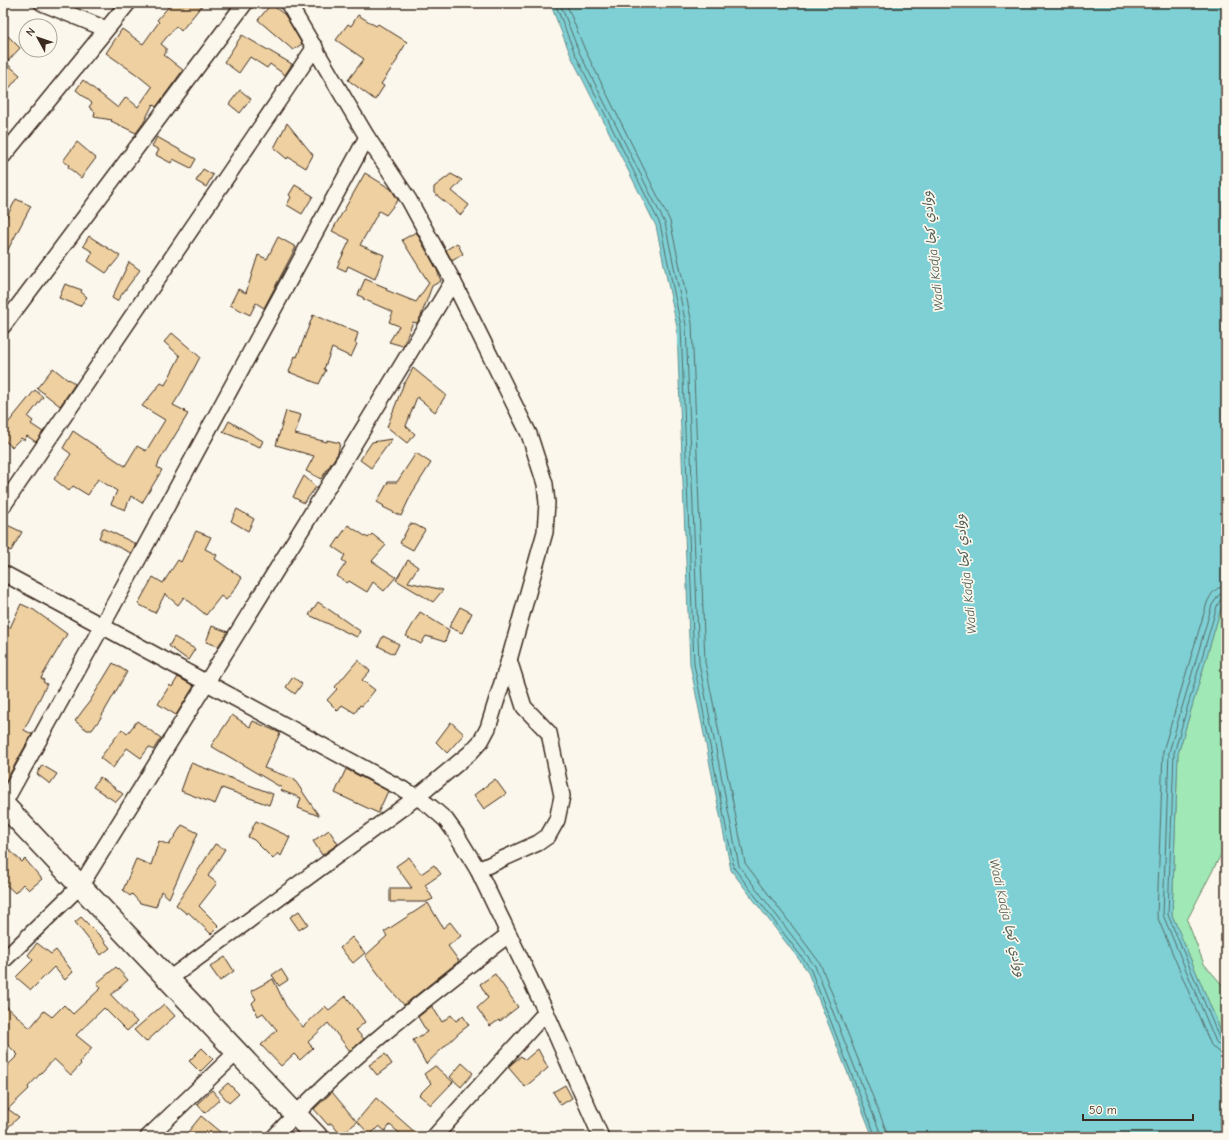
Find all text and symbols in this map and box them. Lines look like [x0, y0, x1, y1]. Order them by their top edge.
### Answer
north arrow [18, 18, 58, 58]
text: N [23, 25, 38, 39]
water label: Wadi Kadja ووادي كجا [919, 190, 948, 312]
water label: Wadi Kadja ووادي كجا [952, 513, 981, 635]
water label: Wadi Kadja ووادي كجا [985, 857, 1028, 979]
scale bar [1083, 1096, 1193, 1122]
text: 50 m [1089, 1103, 1117, 1117]

